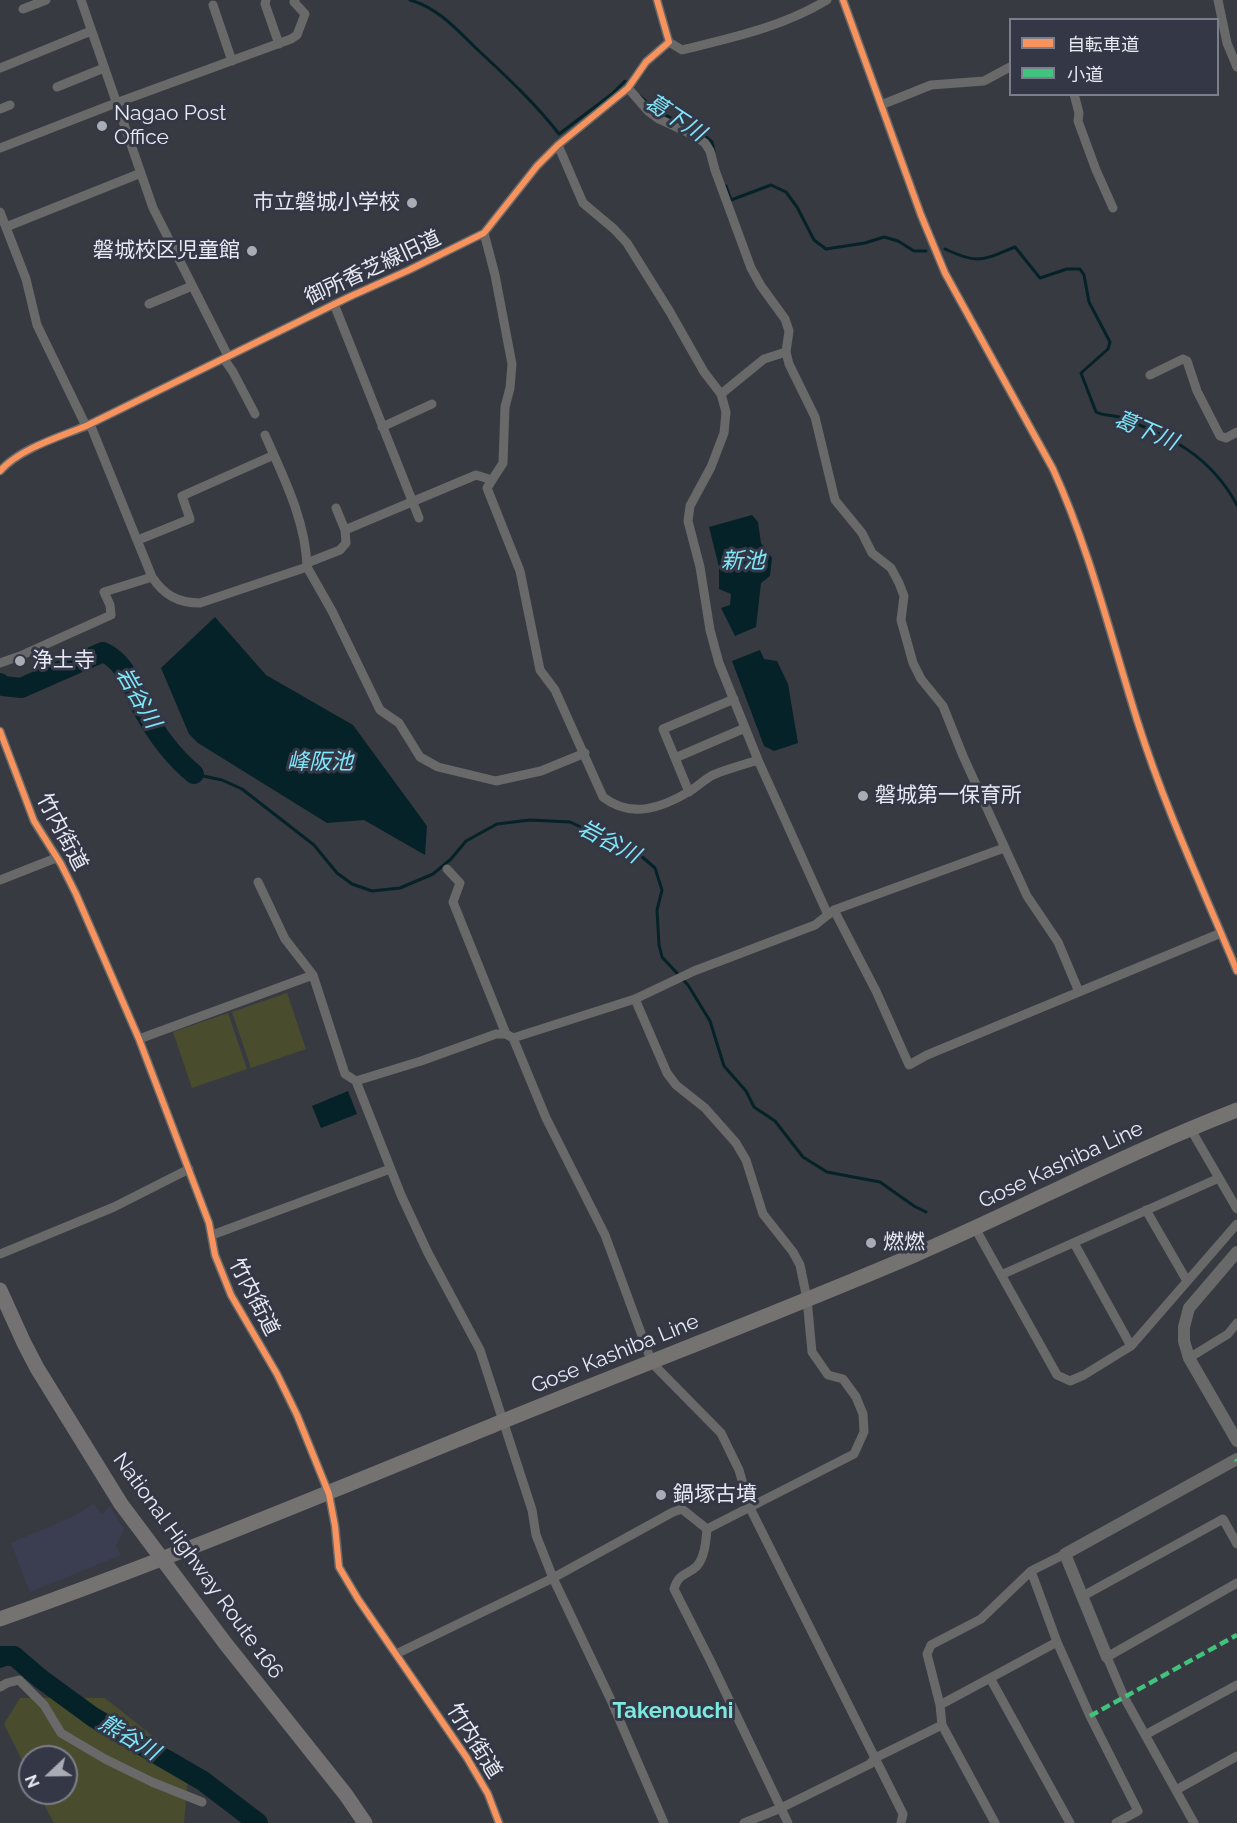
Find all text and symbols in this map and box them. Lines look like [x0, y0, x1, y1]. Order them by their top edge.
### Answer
legend [1009, 18, 1219, 96]
text: 自転車道 [1067, 34, 1139, 55]
text: 小道 [1067, 64, 1103, 85]
water label: 葛下川 [640, 89, 710, 147]
place label: Nagao Post Office [114, 101, 226, 151]
marker: Nagao Post Office [95, 119, 109, 133]
place label: 市立磐城小学校 [253, 190, 400, 216]
marker: 市立磐城小学校 [405, 196, 419, 210]
street label: 御所香芝線旧道 [301, 226, 445, 310]
place label: 磐城校区児童館 [93, 238, 240, 264]
marker: 磐城校区児童館 [245, 244, 259, 258]
water label: 葛下川 [1110, 406, 1182, 456]
water label: 新池 [721, 548, 765, 574]
place label: 浄土寺 [32, 648, 95, 674]
marker: 浄土寺 [13, 654, 27, 668]
water label: 岩谷川 [110, 663, 166, 733]
water label: 峰阪池 [287, 749, 353, 775]
place label: 磐城第一保育所 [875, 783, 1022, 809]
street label: 竹内街道 [31, 789, 93, 875]
marker: 磐城第一保育所 [856, 789, 870, 803]
water label: 岩谷川 [574, 815, 644, 869]
street label: Gose Kashiba Line [975, 1116, 1147, 1214]
place label: 燃燃 [883, 1230, 925, 1256]
marker: 燃燃 [864, 1236, 878, 1250]
street label: 竹内街道 [224, 1254, 284, 1340]
street label: Gose Kashiba Line [528, 1309, 702, 1399]
street label: National Highway Route 166 [108, 1448, 288, 1684]
place label: 鍋塚古墳 [673, 1482, 757, 1508]
marker: 鍋塚古墳 [654, 1488, 668, 1502]
district label: Takenouchi [613, 1698, 733, 1724]
street label: 竹内街道 [441, 1699, 507, 1783]
water label: 熊谷川 [94, 1710, 164, 1766]
north arrow [18, 1745, 78, 1805]
text: N [22, 1772, 44, 1790]

